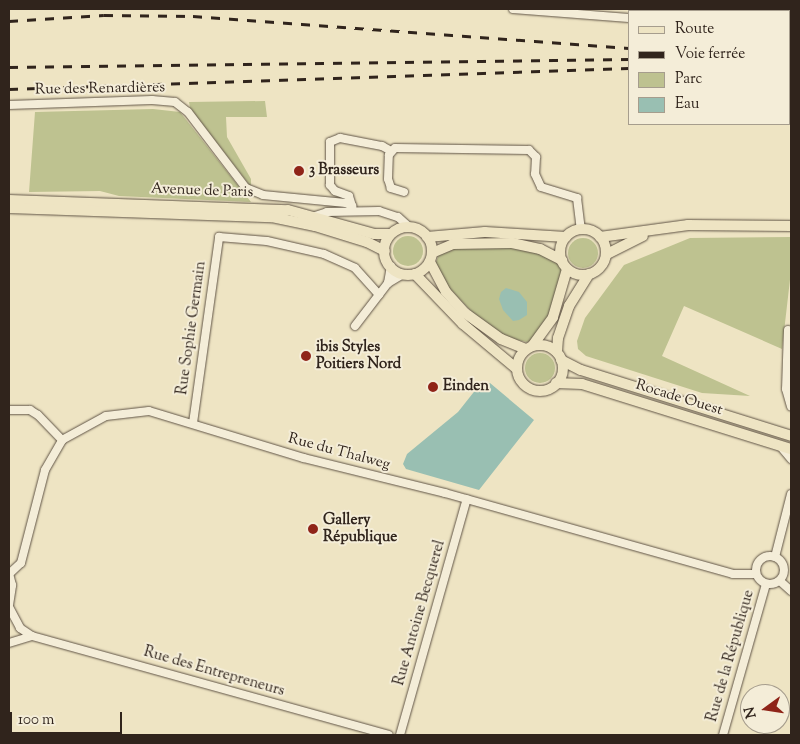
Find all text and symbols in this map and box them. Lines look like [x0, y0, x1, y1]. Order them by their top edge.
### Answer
legend [628, 10, 790, 125]
text: Route [675, 19, 714, 40]
text: Voie ferrée [675, 44, 745, 65]
text: Parc [675, 69, 702, 90]
street label: Rue des Renardières [35, 79, 165, 99]
text: Eau [675, 94, 699, 115]
place label: 3 Brasseurs [309, 162, 379, 180]
marker: 3 Brasseurs [293, 165, 305, 177]
street label: Avenue de Paris [150, 180, 254, 202]
street label: Rue Sophie Germain [174, 260, 210, 396]
place label: ibis Styles Poitiers Nord [316, 338, 401, 373]
marker: ibis Styles Poitiers Nord [300, 350, 312, 362]
street label: Rocade Ouest [633, 376, 725, 420]
place label: Einden [443, 378, 489, 396]
marker: Einden [427, 381, 439, 393]
street label: Rue du Thalweg [286, 430, 392, 474]
place label: Gallery République [323, 511, 397, 546]
marker: Gallery République [307, 523, 319, 535]
street label: Rue Antoine Becquerel [391, 538, 449, 688]
street label: Rue de la République [704, 588, 758, 724]
street label: Rue des Entrepreneurs [141, 643, 287, 701]
north arrow [740, 684, 790, 734]
scale bar [12, 702, 125, 734]
text: N [740, 705, 762, 720]
text: 100 m [18, 710, 54, 731]

